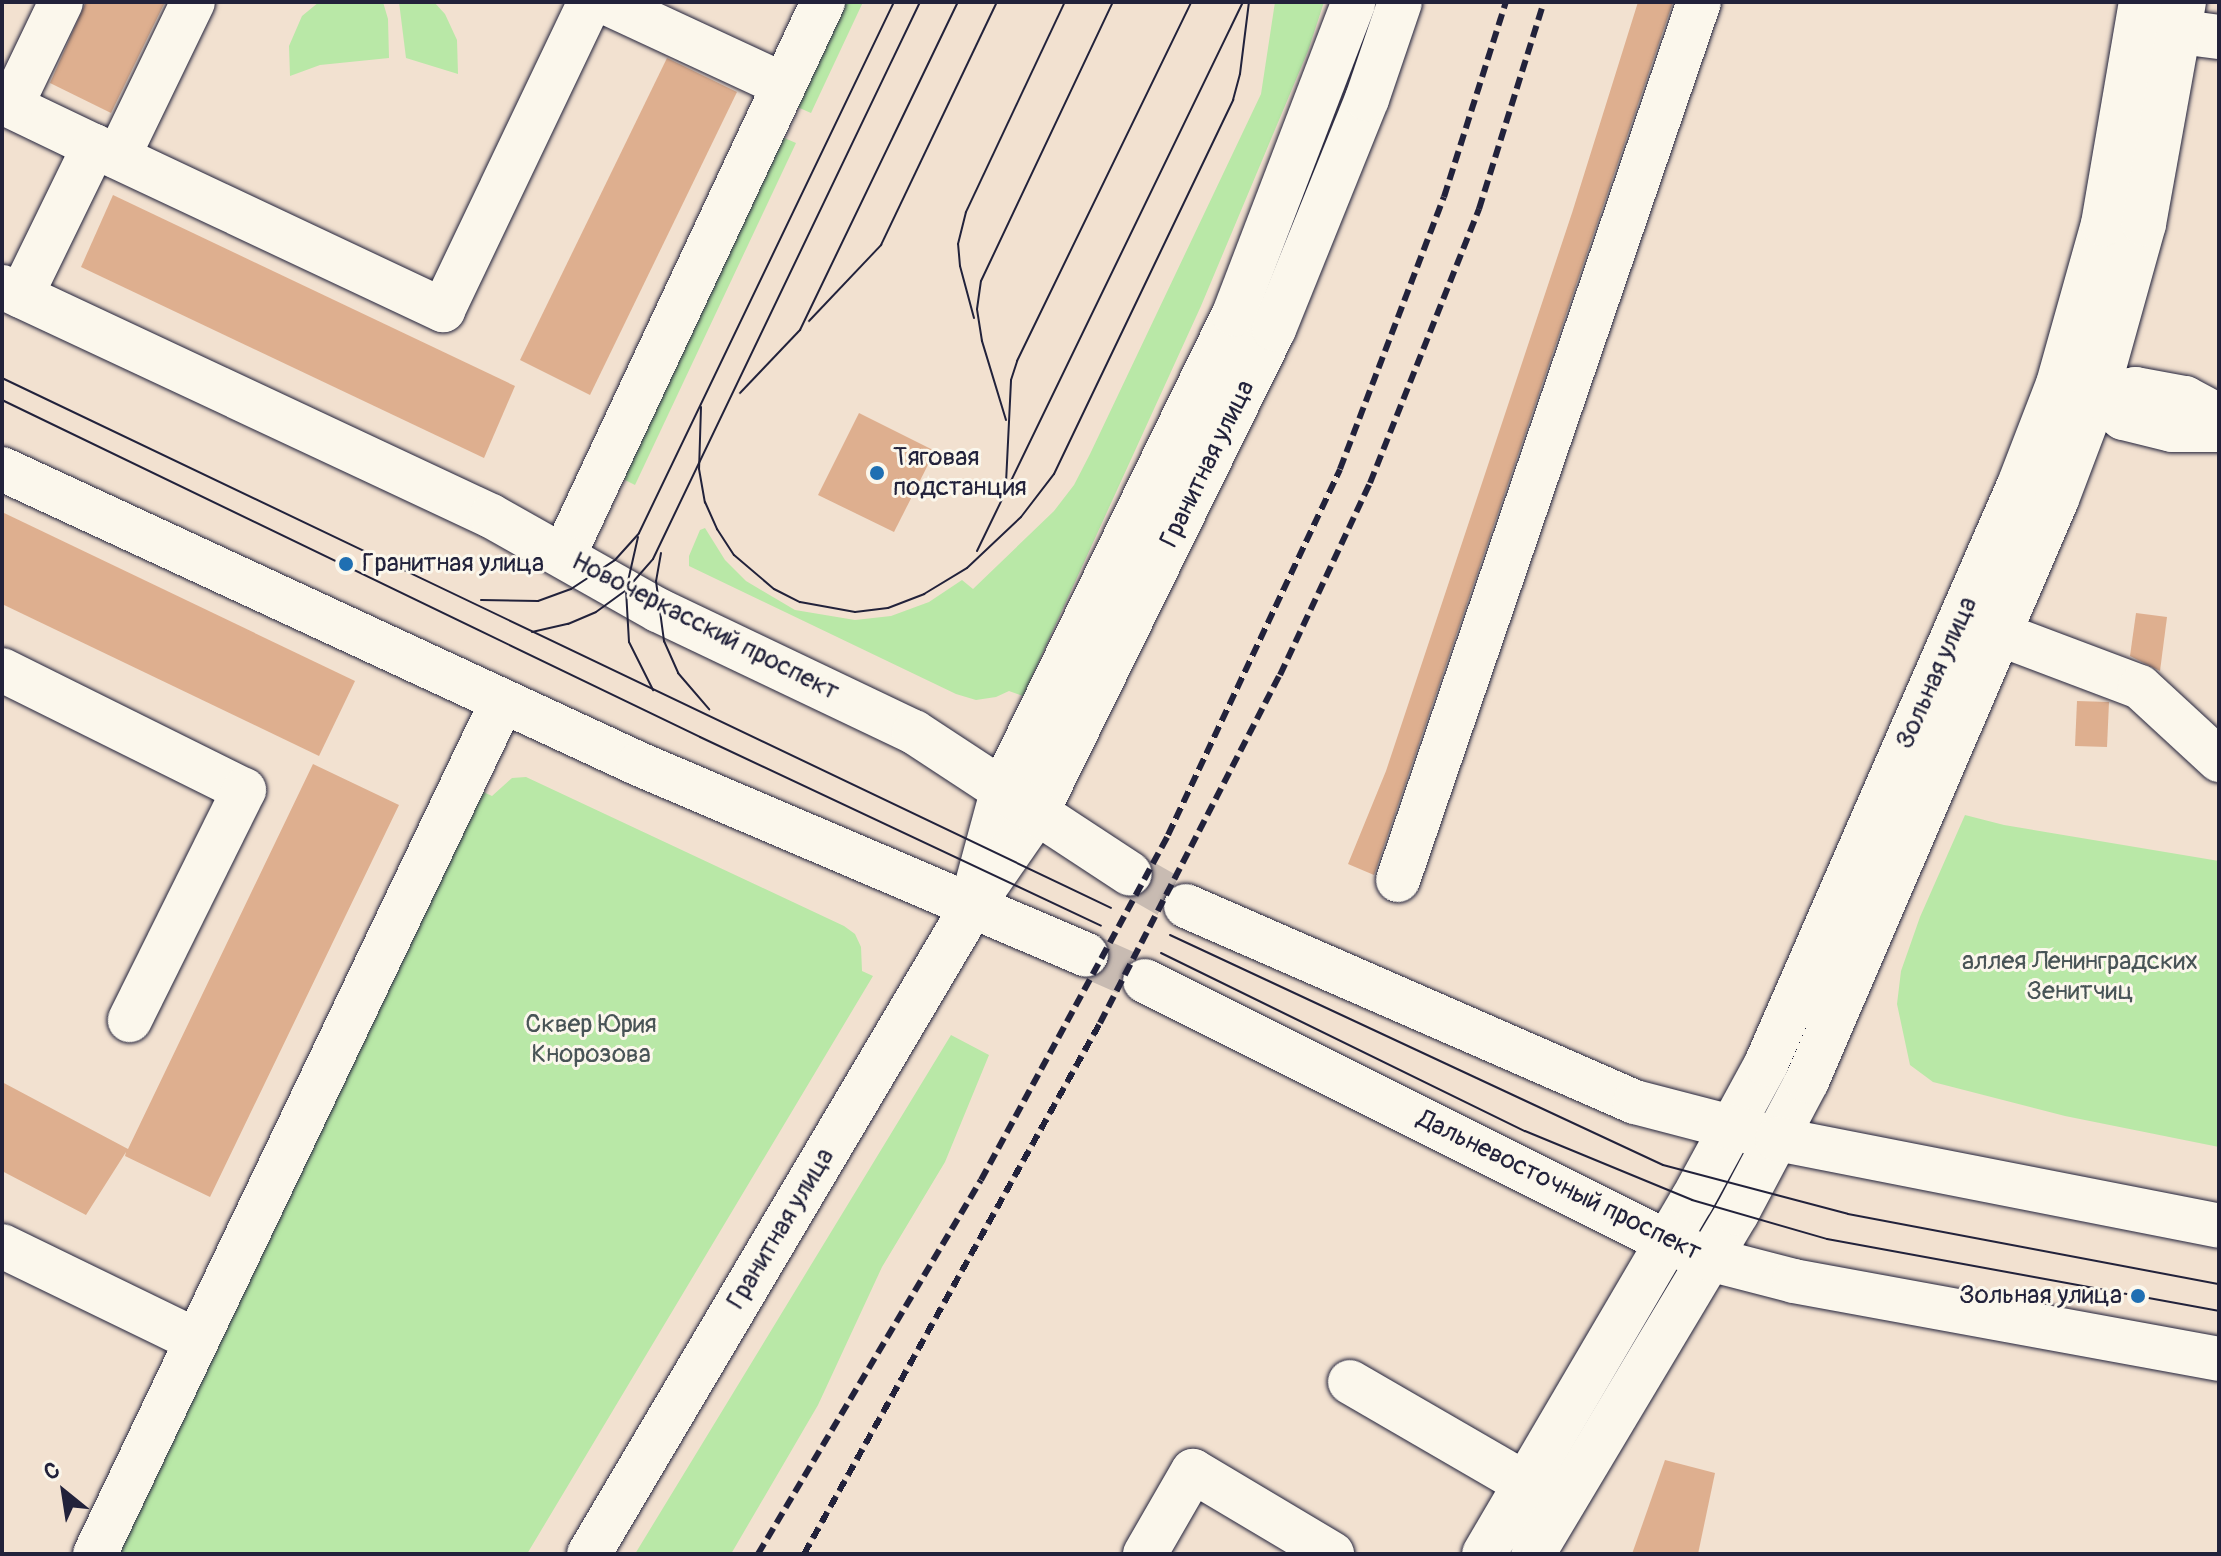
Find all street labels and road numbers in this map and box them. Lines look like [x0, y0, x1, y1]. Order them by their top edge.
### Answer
street label: Гранитная улица [1154, 375, 1262, 553]
street label: Новочеркасский проспект [566, 546, 844, 708]
street label: Зольная улица [1890, 592, 1984, 754]
street label: Дальневосточный проспект [1412, 1104, 1706, 1268]
street label: Гранитная улица [721, 1143, 841, 1315]

